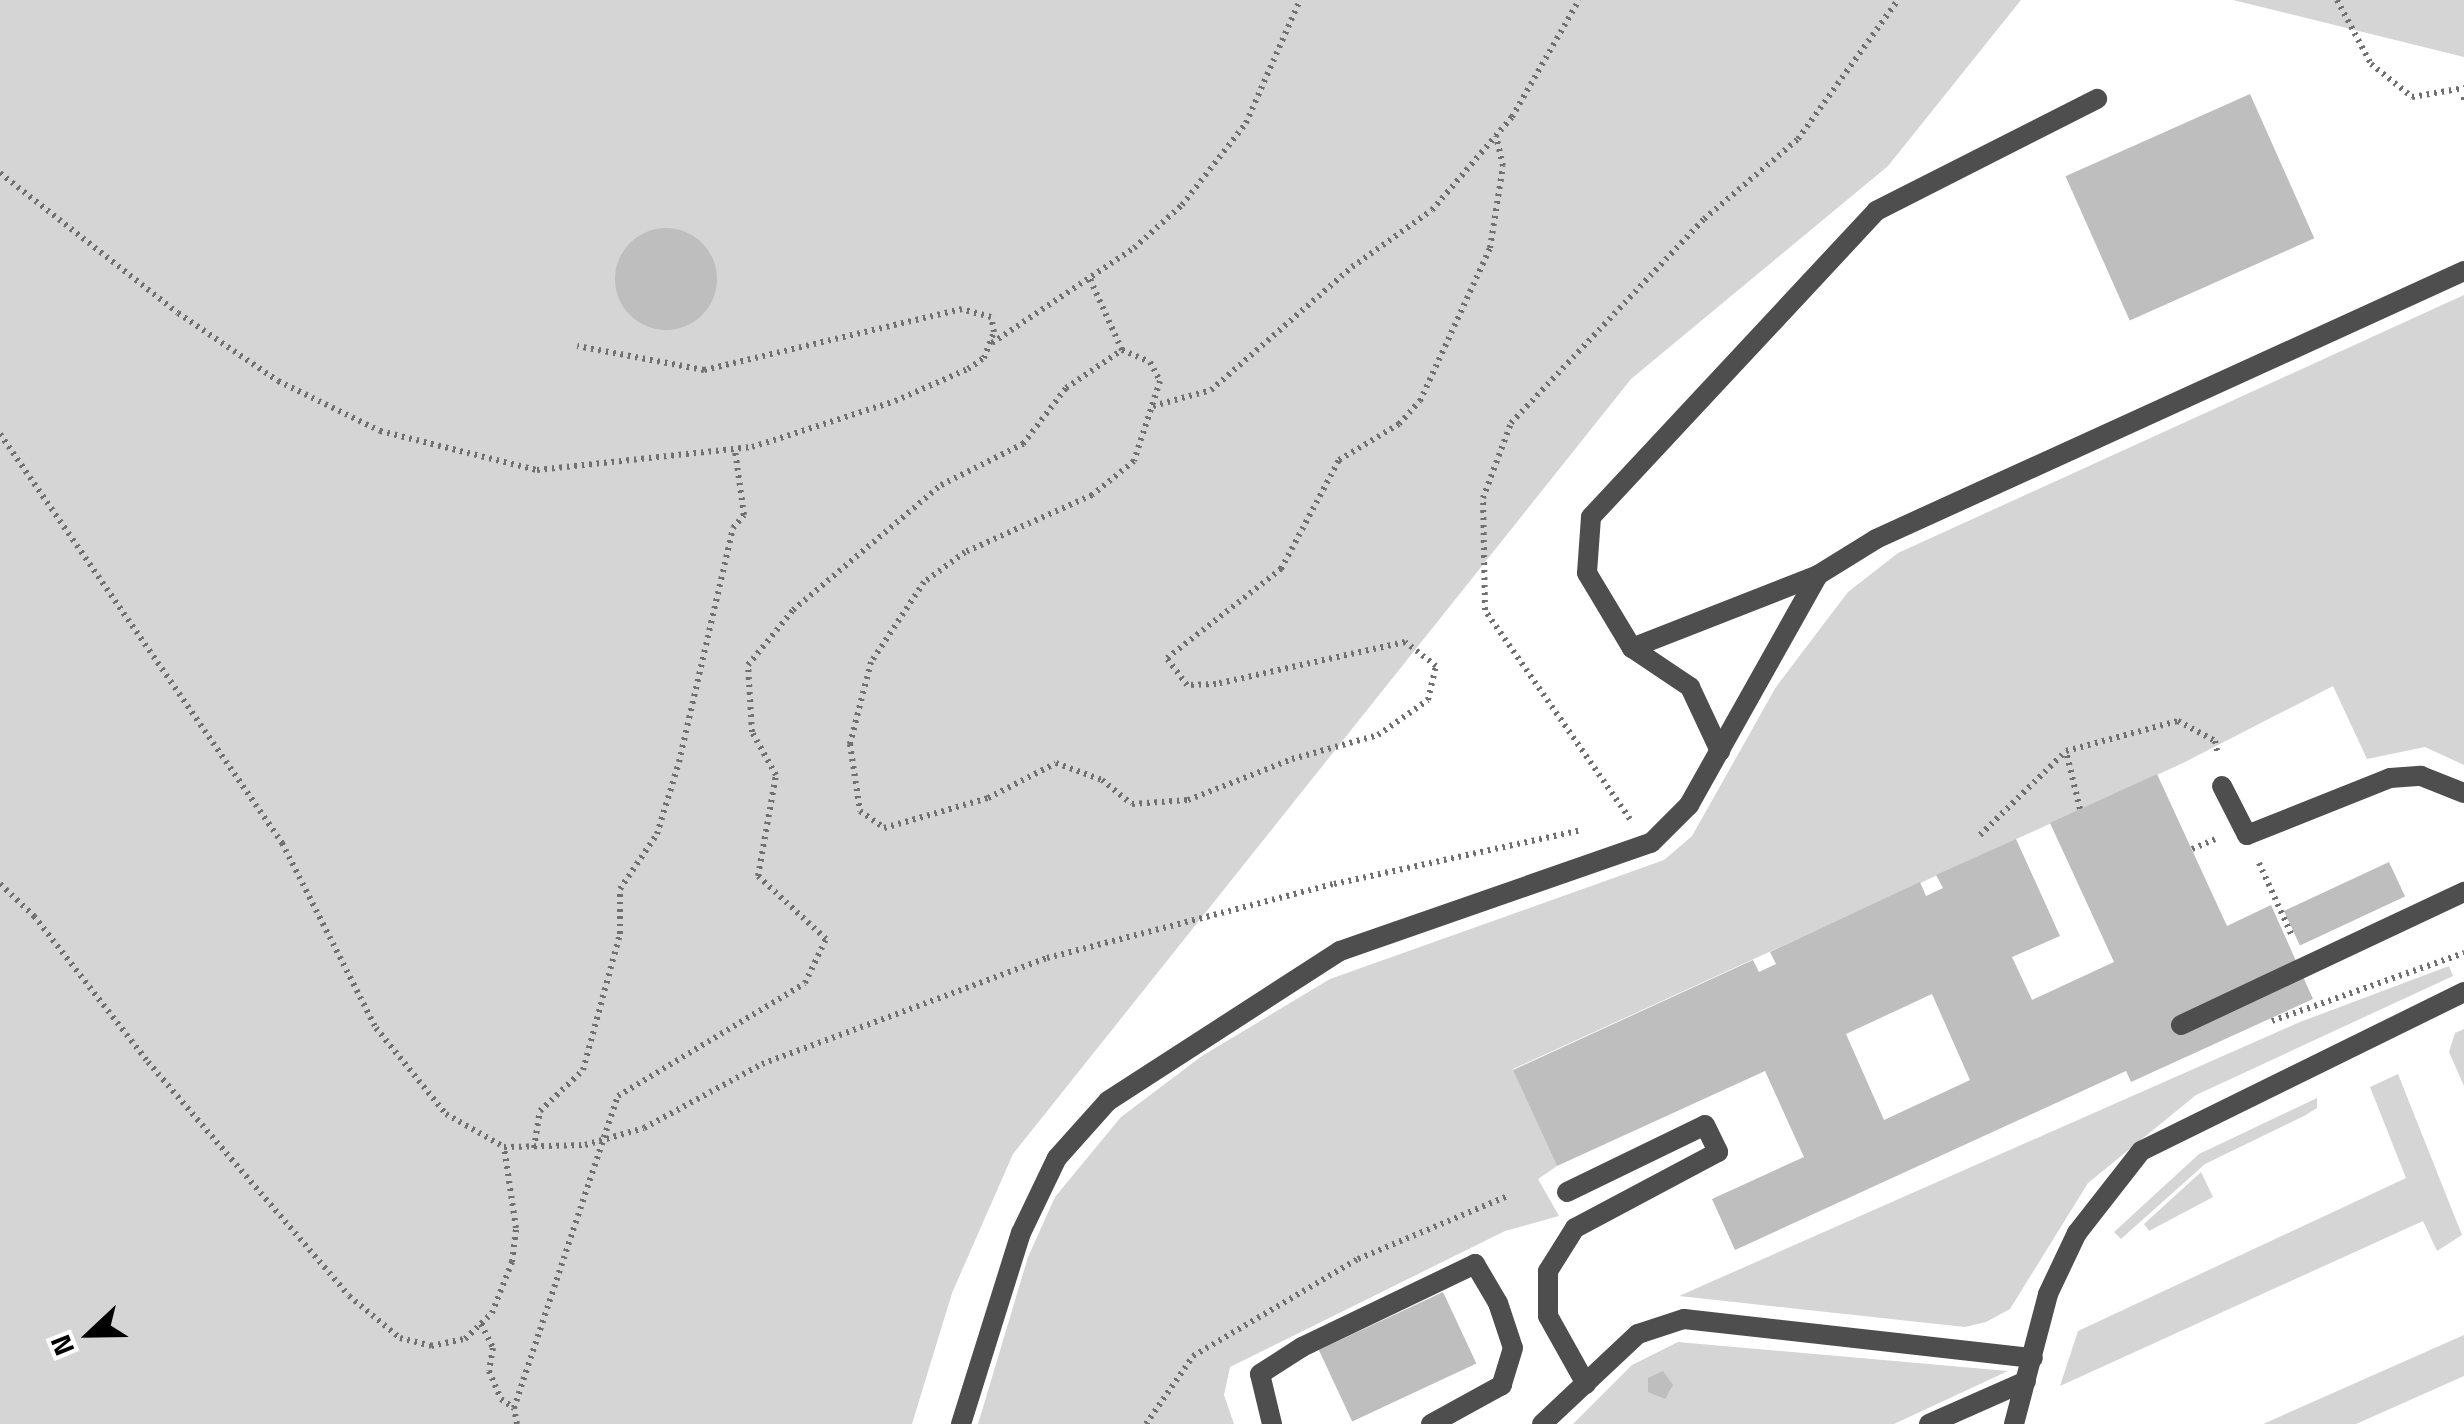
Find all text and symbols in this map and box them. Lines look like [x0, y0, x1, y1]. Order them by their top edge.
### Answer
north arrow [40, 1284, 140, 1384]
text: N [38, 1328, 85, 1362]

